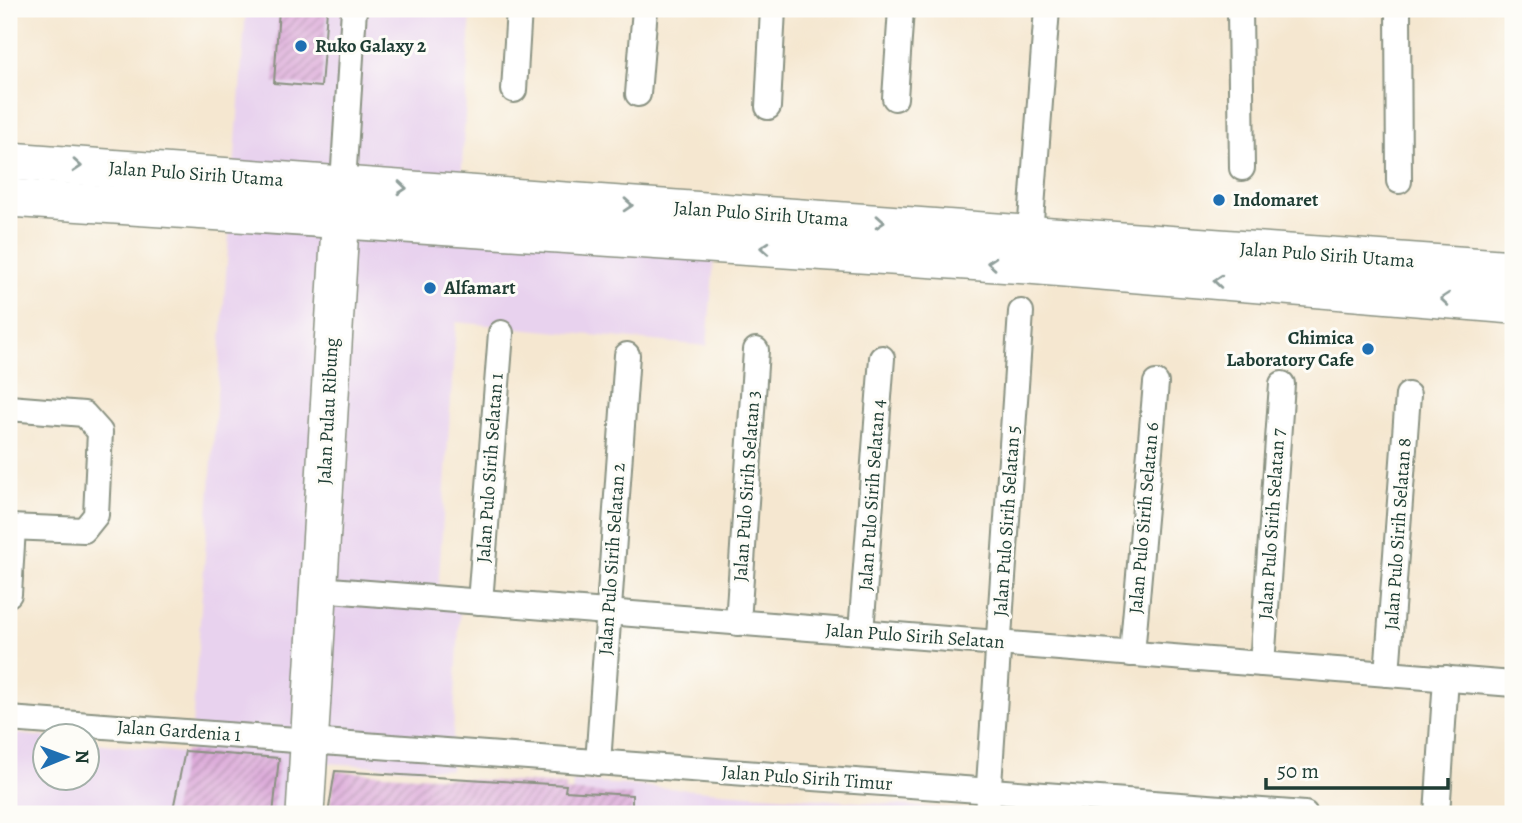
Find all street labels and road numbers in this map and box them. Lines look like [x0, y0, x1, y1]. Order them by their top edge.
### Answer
street label: Jalan Pulo Sirih Utama [108, 155, 284, 193]
street label: Jalan Pulo Sirih Utama [673, 195, 849, 233]
street label: Jalan Pulo Sirih Utama [1239, 236, 1415, 274]
street label: Jalan Pulau Ribung [311, 336, 345, 485]
street label: Jalan Pulo Sirih Selatan 1 [470, 372, 510, 564]
street label: Jalan Pulo Sirih Selatan 3 [727, 390, 767, 582]
street label: Jalan Pulo Sirih Selatan 4 [852, 398, 892, 592]
street label: Jalan Pulo Sirih Selatan 6 [1123, 421, 1165, 615]
street label: Jalan Pulo Sirih Selatan 5 [987, 424, 1027, 618]
street label: Jalan Pulo Sirih Selatan 7 [1252, 428, 1292, 620]
street label: Jalan Pulo Sirih Selatan 8 [1378, 437, 1418, 631]
street label: Jalan Pulo Sirih Selatan 2 [592, 462, 632, 656]
street label: Jalan Pulo Sirih Selatan [824, 617, 1006, 655]
street label: Jalan Gardenia 1 [116, 714, 242, 748]
street label: Jalan Pulo Sirih Timur [721, 759, 893, 797]

